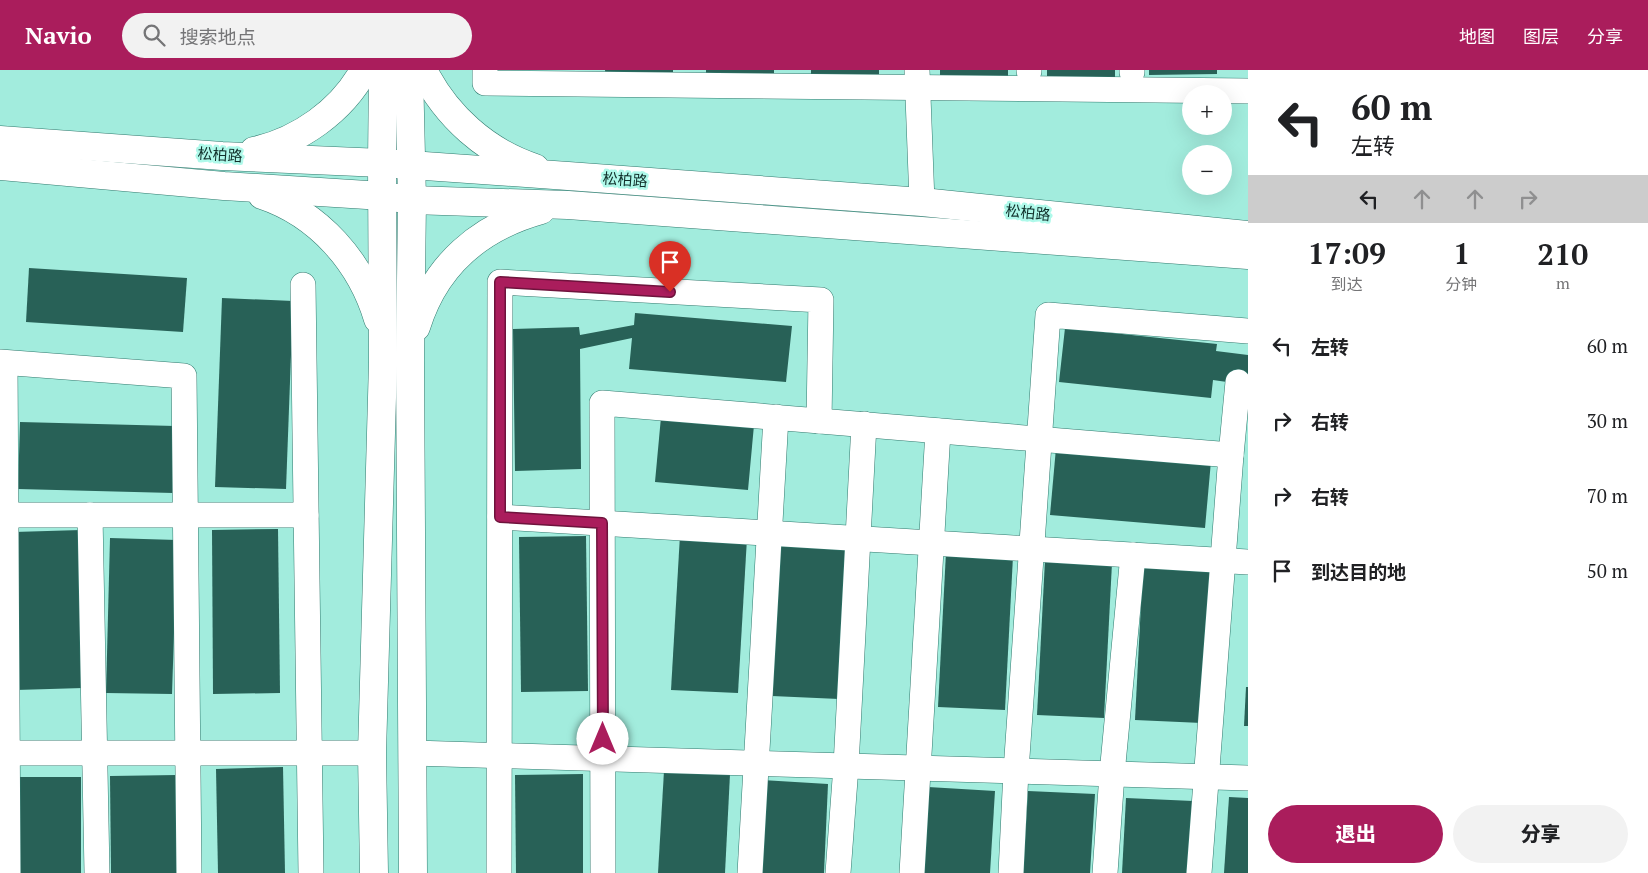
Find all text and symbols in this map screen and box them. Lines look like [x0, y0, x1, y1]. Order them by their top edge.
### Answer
search box [122, 13, 472, 58]
text: Navio [25, 19, 92, 51]
icon: search [140, 21, 168, 49]
text: 搜索地点 [180, 24, 256, 49]
text: 地图 [1459, 24, 1495, 48]
text: 图层 [1523, 24, 1559, 48]
text: 分享 [1587, 24, 1623, 48]
text: 60 m [1351, 84, 1432, 130]
map controls [1182, 85, 1232, 195]
button: + [1182, 85, 1232, 135]
icon: left [1268, 90, 1333, 155]
text: 左转 [1351, 131, 1395, 160]
street label: 松柏路 [197, 142, 243, 166]
button: − [1182, 145, 1232, 195]
street label: 松柏路 [602, 167, 648, 191]
icon: left [1355, 185, 1383, 213]
icon: ahead [1408, 185, 1436, 213]
icon: ahead [1461, 185, 1489, 213]
icon: right [1514, 185, 1542, 213]
street label: 松柏路 [1005, 200, 1052, 224]
text: 17:09 [1308, 233, 1386, 273]
text: 1 [1453, 233, 1470, 273]
text: 210 [1537, 234, 1588, 274]
pin [649, 241, 691, 292]
icon: arrive [656, 248, 684, 276]
text: m [1556, 272, 1570, 294]
text: 到达 [1331, 273, 1363, 295]
text: 分钟 [1446, 273, 1478, 295]
icon: left [1268, 332, 1296, 360]
text: 60 m [1587, 333, 1628, 358]
text: 左转 [1311, 334, 1349, 359]
icon: right [1268, 407, 1296, 435]
text: 30 m [1587, 408, 1628, 433]
text: 右转 [1311, 409, 1349, 434]
icon: right [1268, 482, 1296, 510]
text: 70 m [1587, 483, 1628, 508]
text: 右转 [1311, 484, 1349, 509]
icon: arrive [1268, 557, 1296, 585]
text: 50 m [1587, 558, 1628, 583]
text: 到达目的地 [1311, 559, 1406, 584]
position arrow [576, 712, 628, 764]
button: 退出 [1268, 805, 1443, 863]
button: 分享 [1453, 805, 1628, 863]

